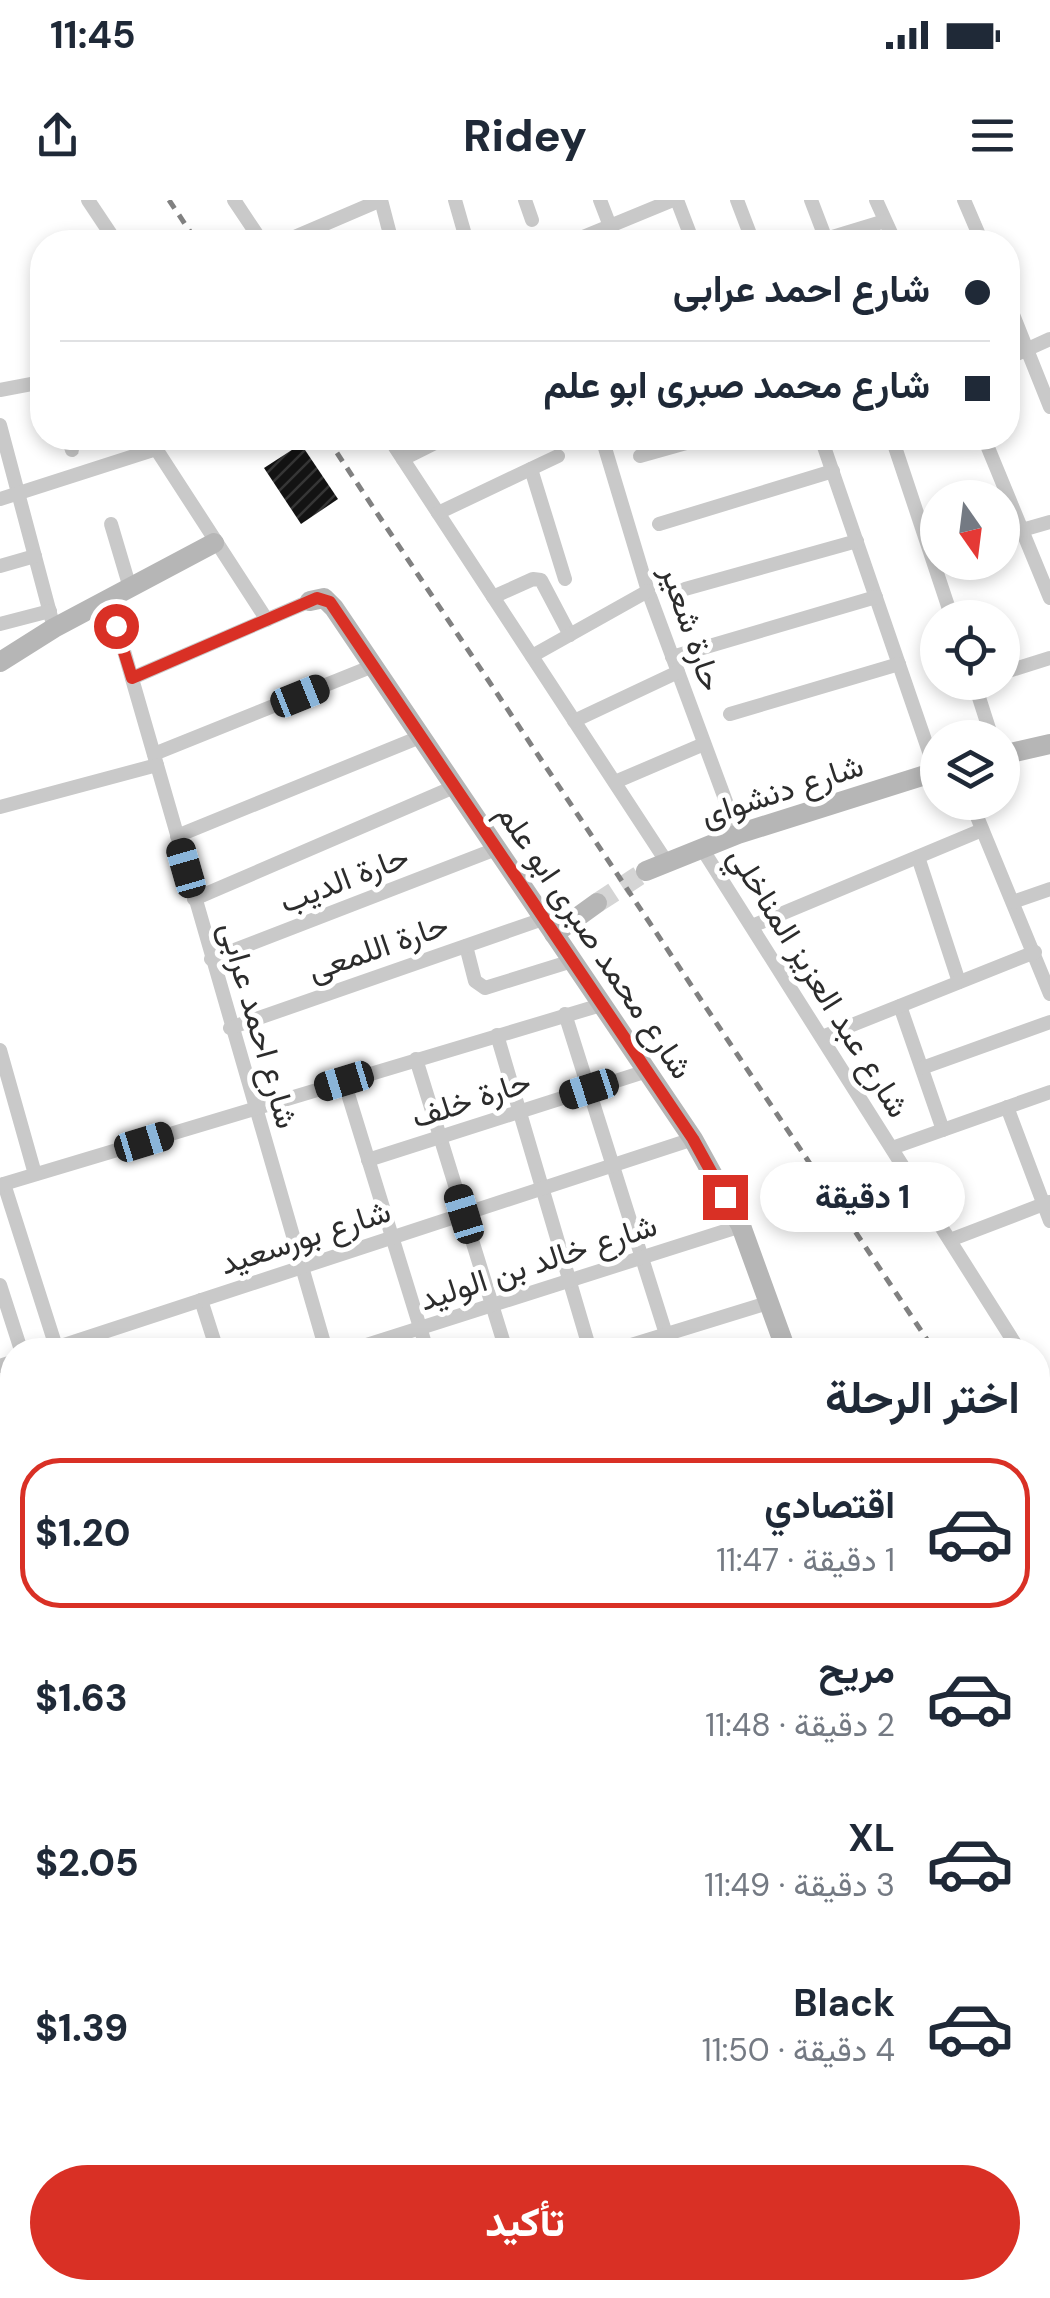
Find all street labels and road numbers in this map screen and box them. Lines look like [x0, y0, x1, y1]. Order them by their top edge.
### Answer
street label: حارة شعير [651, 559, 733, 696]
street label: شارع دنشواى [695, 744, 869, 837]
street label: شارع محمد صبرى ابو علم [486, 795, 703, 1087]
street label: حارة الديب [273, 835, 415, 923]
street label: شارع عبد العزيز المناخلي [714, 839, 919, 1128]
street label: حارة اللمعى [302, 903, 454, 991]
street label: شارع احمد عرابى [208, 917, 309, 1133]
street label: حارة خلف [406, 1060, 536, 1138]
street label: شارع بورسعيد [214, 1190, 396, 1285]
street label: شارع خالد بن الوليد [414, 1204, 662, 1321]

